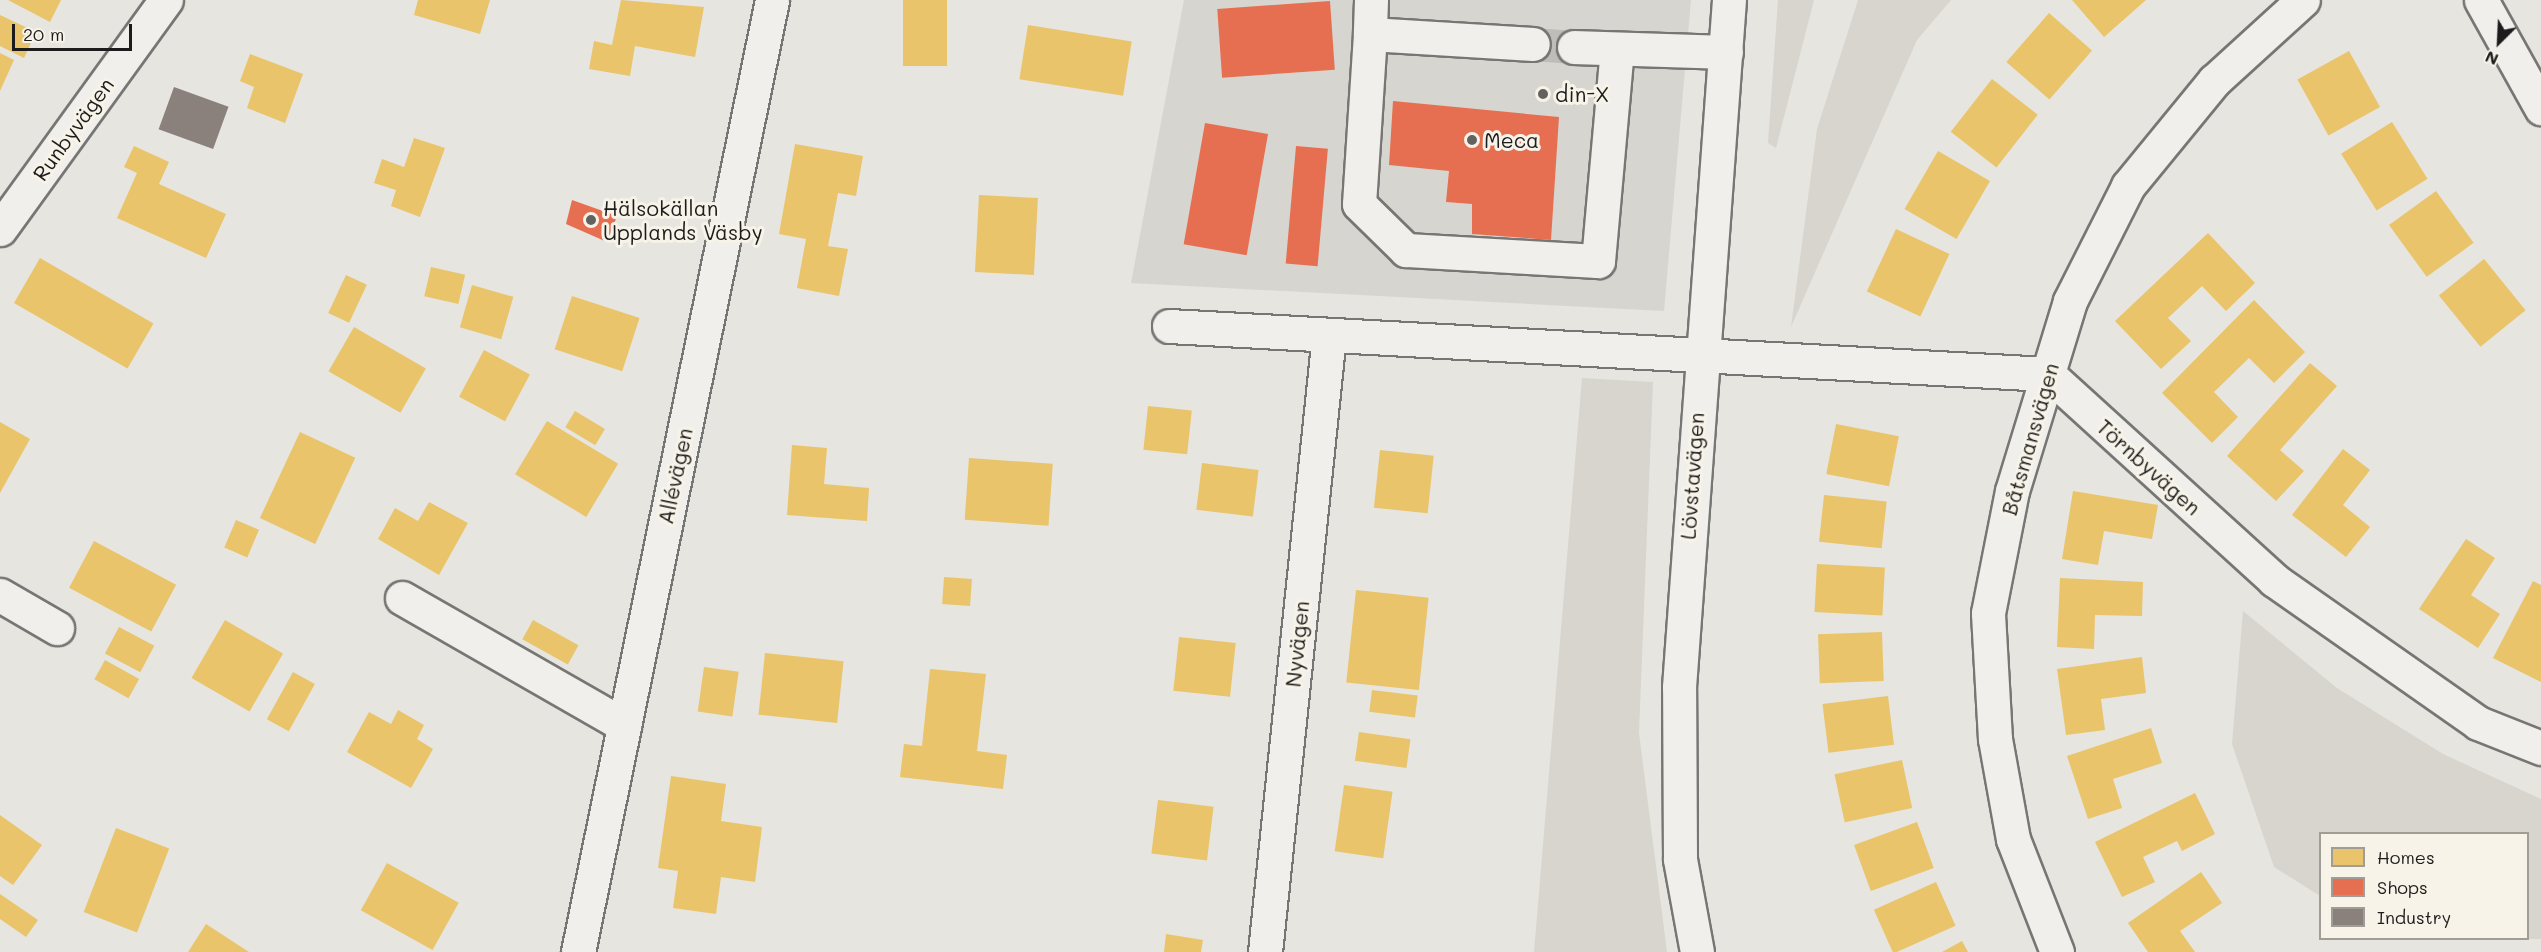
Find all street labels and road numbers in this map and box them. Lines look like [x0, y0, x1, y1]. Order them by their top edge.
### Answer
street label: Runbyvägen [27, 73, 119, 185]
street label: Båtsmansvägen [1996, 360, 2064, 518]
street label: Lövstavägen [1675, 412, 1709, 540]
street label: Törnbyvägen [2092, 414, 2206, 520]
street label: Allévägen [653, 426, 697, 526]
street label: Nyvägen [1280, 600, 1314, 688]

